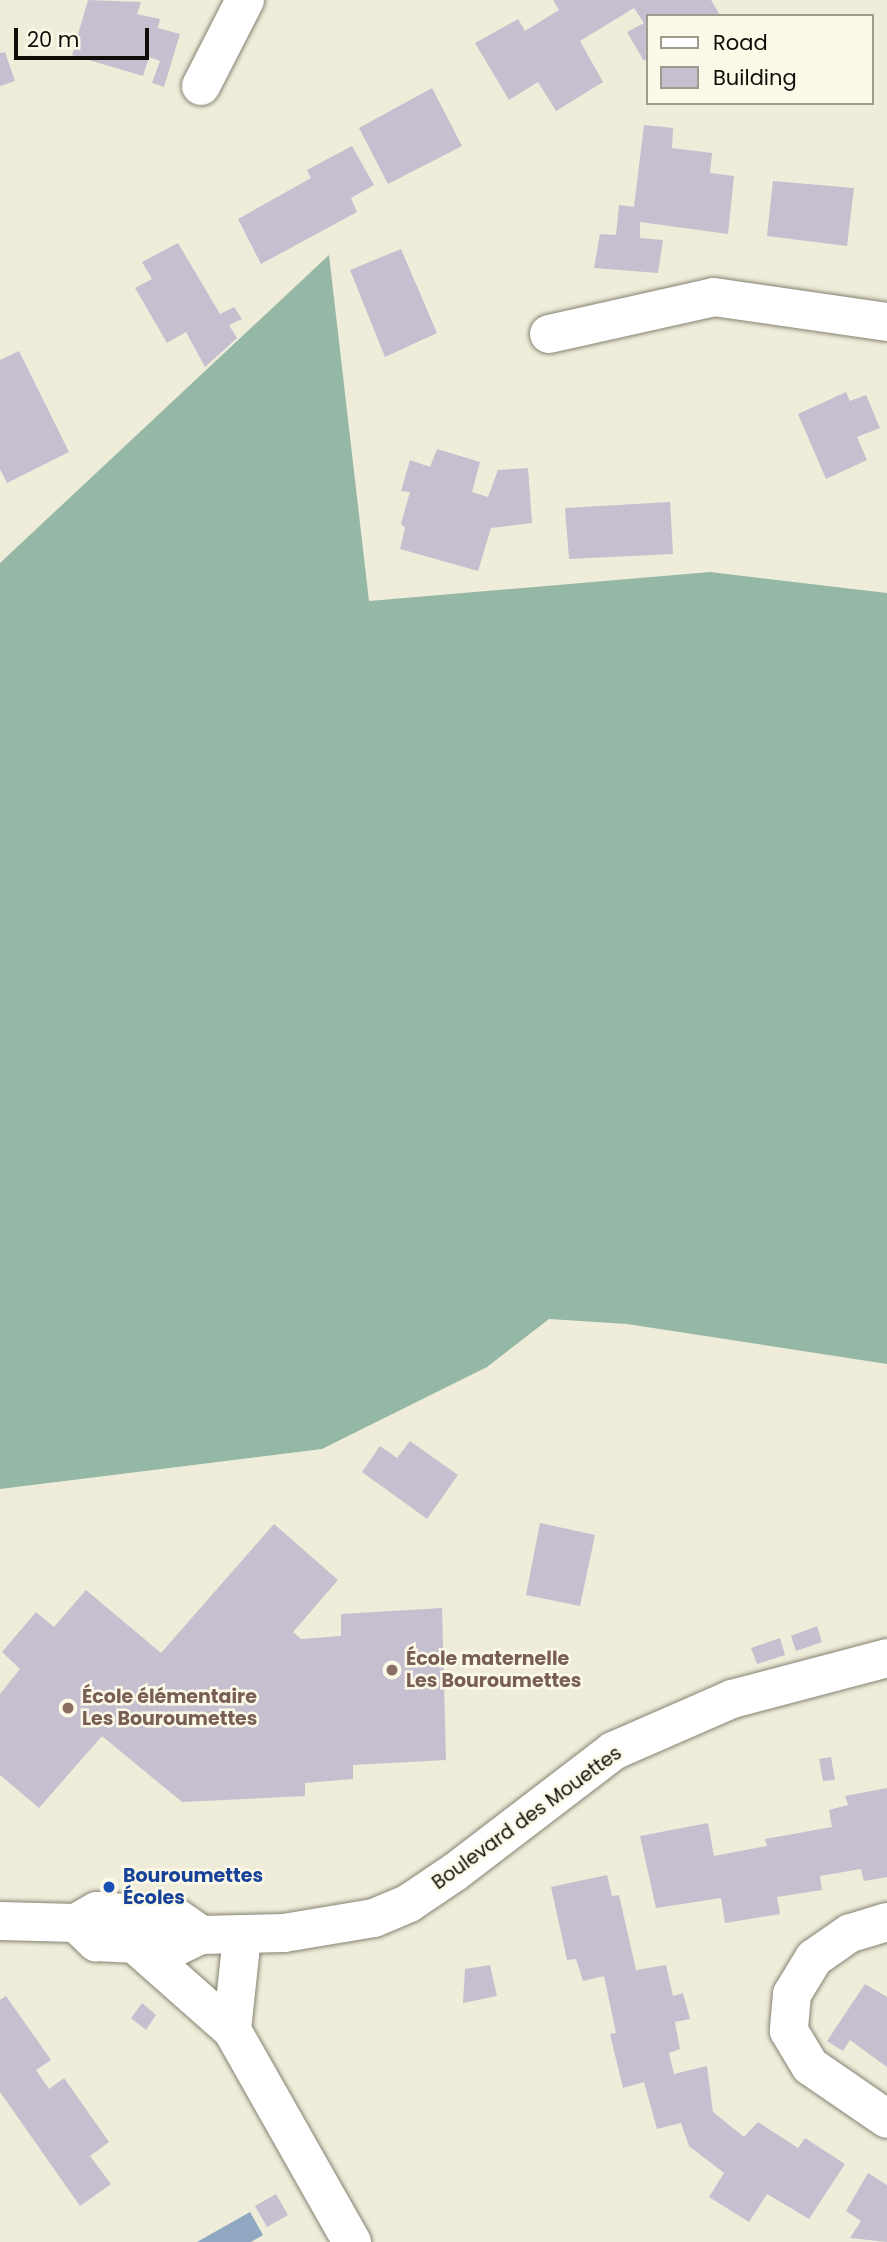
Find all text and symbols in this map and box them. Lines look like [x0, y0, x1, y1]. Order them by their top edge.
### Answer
scale bar [18, 14, 152, 58]
legend [646, 14, 873, 105]
text: 20 m [27, 25, 80, 54]
text: Road [713, 28, 768, 57]
text: Building [713, 63, 797, 92]
place label: École maternelle Les Bouroumettes [406, 1648, 581, 1692]
marker: École maternelle Les Bouroumettes [384, 1662, 400, 1678]
place label: École élémentaire Les Bouroumettes [82, 1686, 257, 1730]
marker: École élémentaire Les Bouroumettes [60, 1700, 76, 1716]
street label: Boulevard des Mouettes [428, 1742, 626, 1894]
place label: Bouroumettes Écoles [123, 1865, 263, 1909]
marker: Bouroumettes Écoles [101, 1879, 117, 1895]

